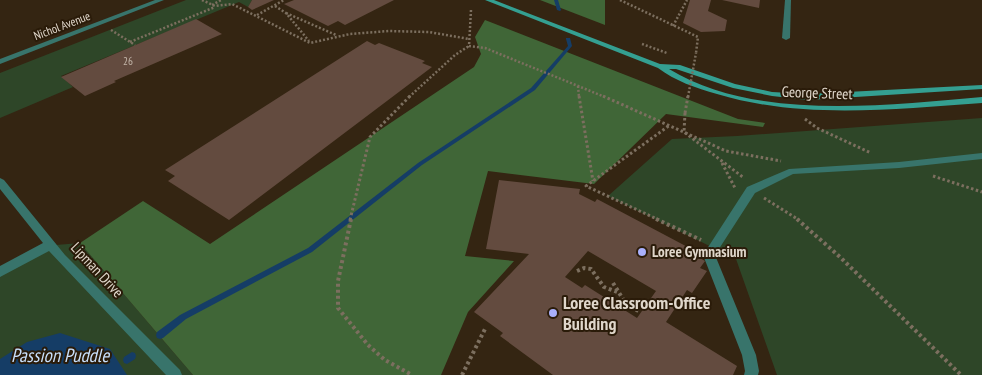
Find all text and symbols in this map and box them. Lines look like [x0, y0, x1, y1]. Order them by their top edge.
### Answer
street label: Nichol Avenue [32, 8, 92, 43]
house number: 26 [123, 54, 133, 68]
street label: George Street [781, 82, 853, 103]
street label: Lipman Drive [67, 238, 128, 301]
place label: Loree Gymnasium [652, 242, 746, 261]
marker: Loree Gymnasium [636, 246, 648, 258]
place label: Loree Classroom-Office Building [563, 291, 711, 335]
marker: Loree Classroom-Office Building [547, 307, 559, 319]
water label: Passion Puddle [11, 343, 110, 367]

